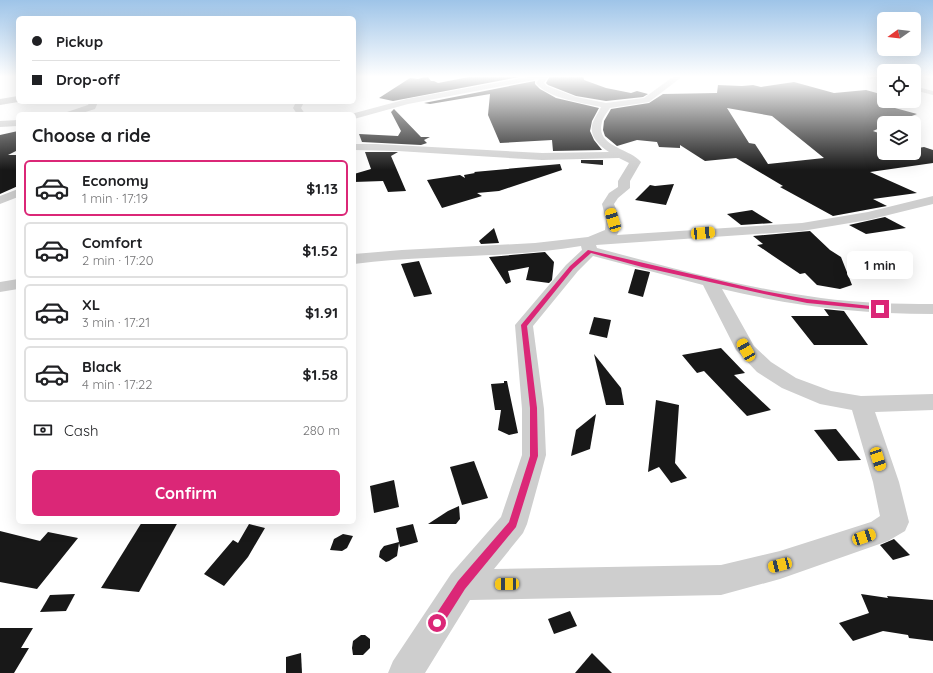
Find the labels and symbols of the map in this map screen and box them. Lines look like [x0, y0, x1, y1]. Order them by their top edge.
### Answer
north arrow [877, 12, 921, 56]
car [604, 207, 622, 233]
car [691, 226, 715, 240]
callout: 1 min [847, 251, 913, 279]
route end [871, 300, 889, 318]
car [735, 337, 757, 363]
car [869, 446, 887, 472]
car [851, 527, 877, 547]
car [767, 556, 793, 574]
car [495, 578, 519, 590]
route start [428, 614, 446, 632]

